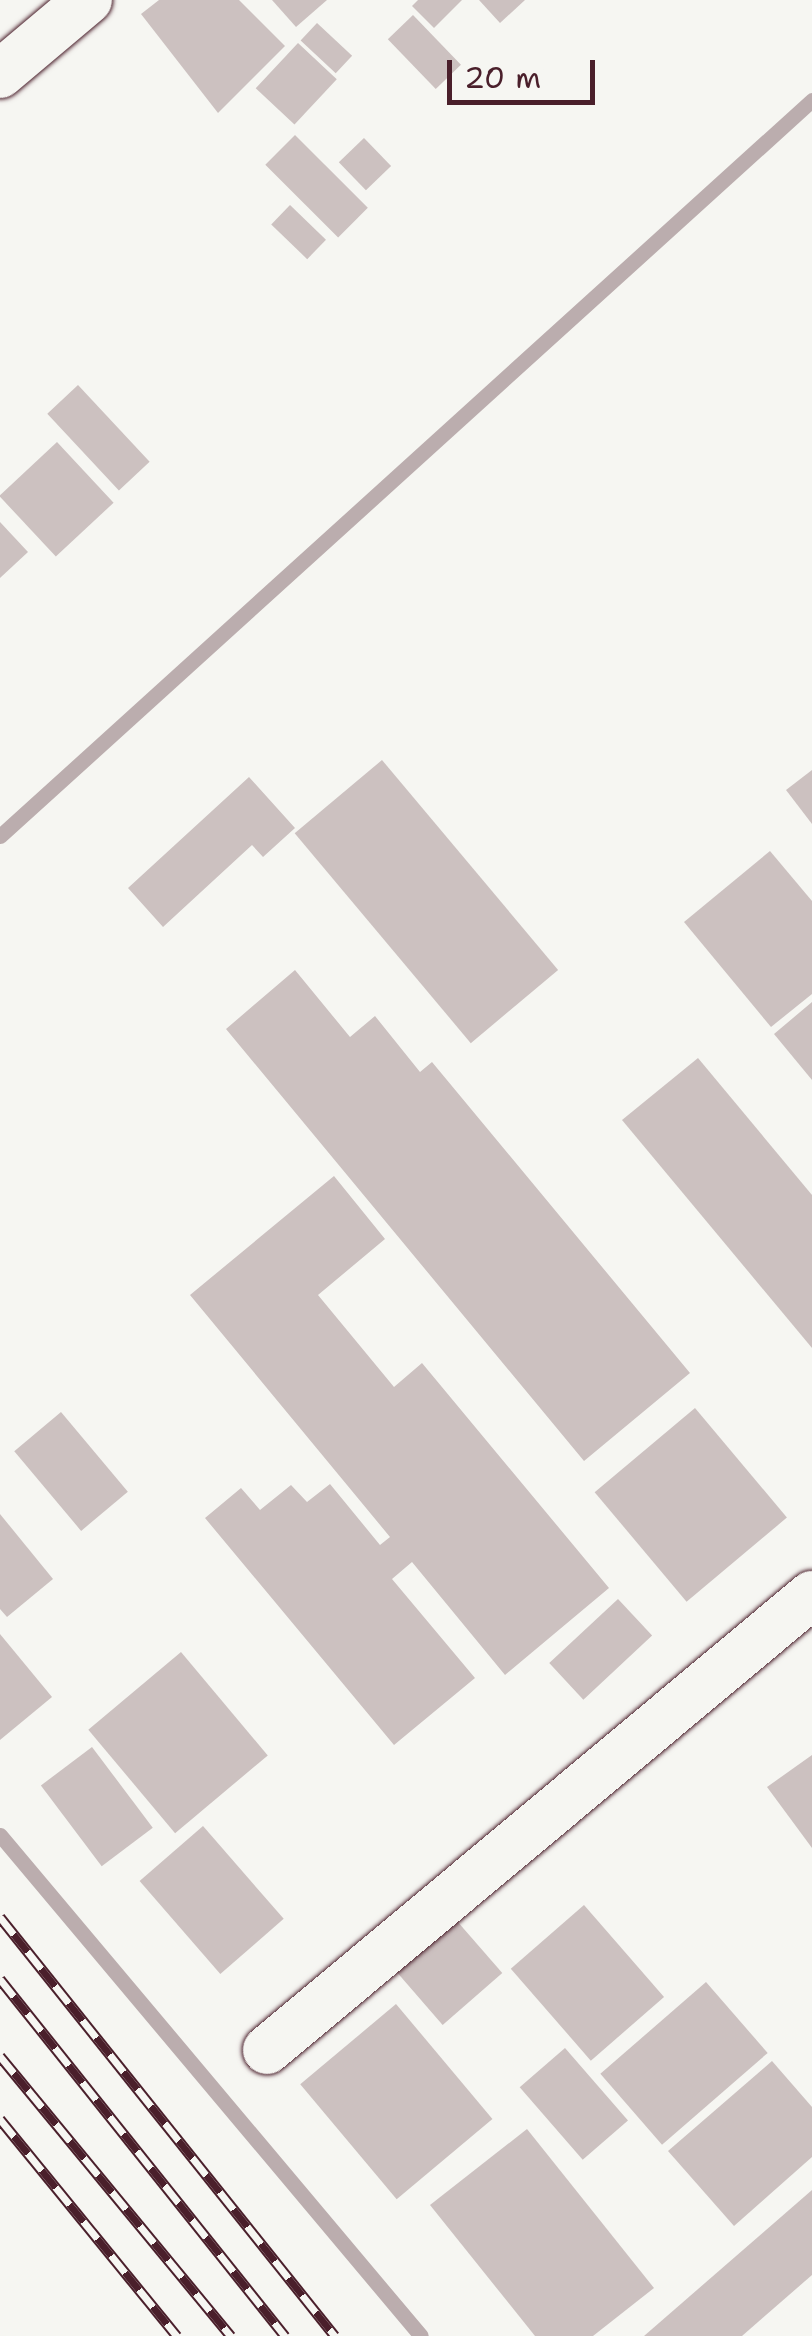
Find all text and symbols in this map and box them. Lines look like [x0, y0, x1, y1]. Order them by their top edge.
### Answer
scale bar [452, 40, 600, 102]
text: 20 m [464, 57, 541, 98]

